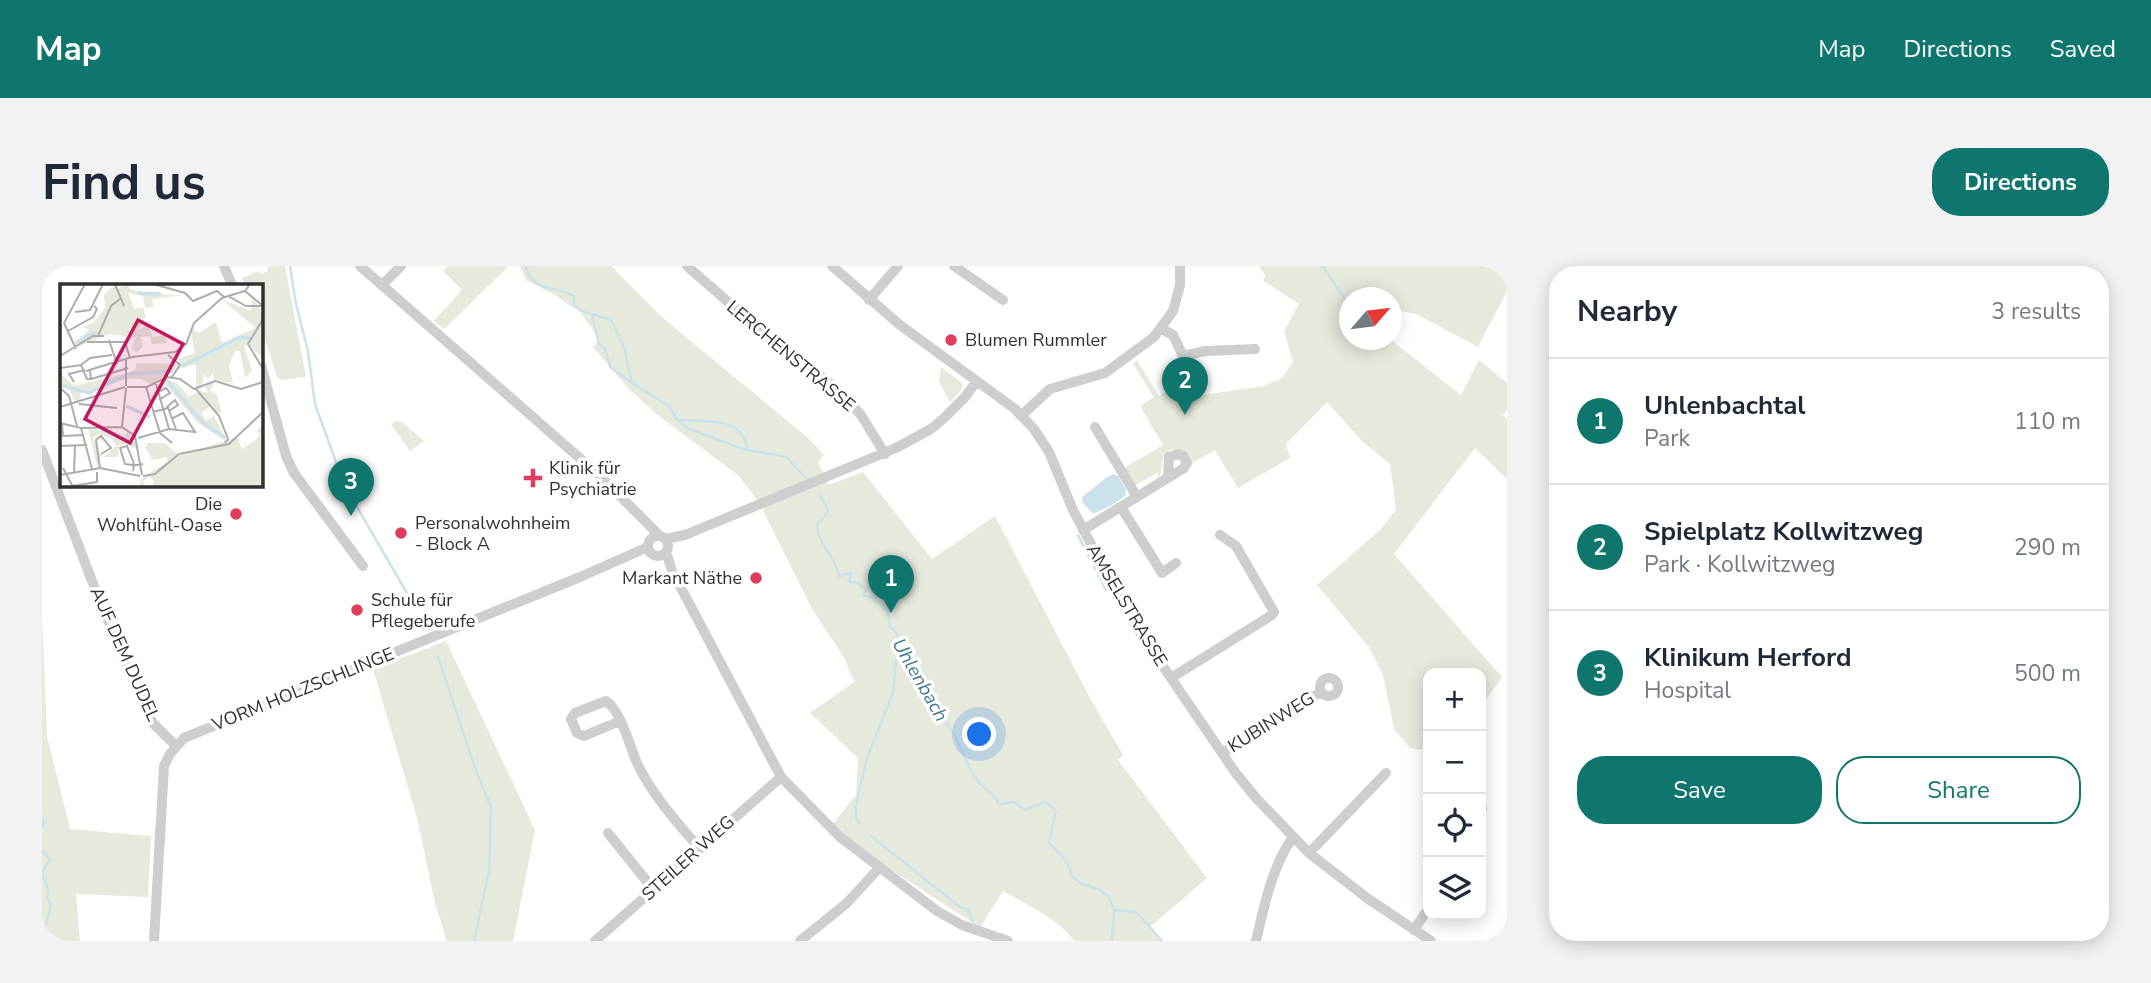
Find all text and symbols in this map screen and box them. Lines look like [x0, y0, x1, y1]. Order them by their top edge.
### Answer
text: Map [35, 27, 102, 72]
text: Map [1818, 33, 1865, 65]
text: Directions [1903, 33, 2012, 65]
text: Saved [2050, 33, 2116, 65]
button: Directions [1932, 148, 2109, 216]
text: Find us [42, 149, 206, 216]
inset map [60, 284, 262, 486]
north arrow [1339, 287, 1402, 350]
text: Nearby [1577, 291, 1677, 332]
street label: LERCHENSTRASSE [722, 295, 860, 417]
text: 3 results [1991, 296, 2081, 327]
place label: Blumen Rummler [965, 328, 1107, 352]
marker: Blumen Rummler [943, 332, 959, 348]
pin: 2 [1162, 357, 1208, 415]
text: Uhlenbachtal [1644, 388, 1806, 423]
text: 1 [1593, 406, 1607, 437]
text: 110 m [2014, 406, 2081, 437]
text: Park [1644, 423, 1690, 454]
place label: Klinik für Psychiatrie [549, 456, 636, 501]
pin: 3 [328, 458, 374, 516]
marker: Klinik für Psychiatrie [523, 468, 543, 488]
place label: Die Wohlfühl-Oase [97, 492, 222, 537]
marker: Die Wohlfühl-Oase [228, 506, 244, 522]
place label: Personalwohnheim - Block A [415, 511, 570, 556]
text: Spielplatz Kollwitzweg [1644, 514, 1923, 549]
marker: Personalwohnheim - Block A [393, 525, 409, 541]
text: 2 [1593, 532, 1607, 563]
text: 290 m [2014, 532, 2081, 563]
street label: AMSELSTRASSE [1081, 539, 1173, 671]
text: Park · Kollwitzweg [1644, 549, 1835, 580]
pin: 1 [868, 555, 914, 613]
place label: Markant Näthe [622, 566, 742, 590]
marker: Markant Näthe [748, 570, 764, 586]
street label: AUF DEM DUDEL [85, 583, 165, 725]
place label: Schule für Pflegeberufe [371, 588, 475, 633]
marker: Schule für Pflegeberufe [349, 602, 365, 618]
water label: Uhlenbach [886, 634, 954, 726]
text: Klinikum Herford [1644, 640, 1852, 675]
street label: VORM HOLZSCHLINGE [208, 642, 397, 737]
text: 3 [1593, 658, 1607, 689]
text: 500 m [2014, 658, 2081, 689]
map controls [1423, 668, 1486, 920]
button: + [1423, 668, 1486, 731]
text: Hospital [1644, 675, 1731, 706]
street label: KUBINWEG [1223, 686, 1319, 758]
your location [962, 717, 996, 751]
button: − [1423, 731, 1486, 794]
button: Save [1577, 756, 1822, 824]
button: Share [1836, 756, 2081, 824]
button: locate [1423, 794, 1486, 857]
street label: STEILER WEG [636, 810, 740, 906]
button: layers [1423, 857, 1486, 920]

